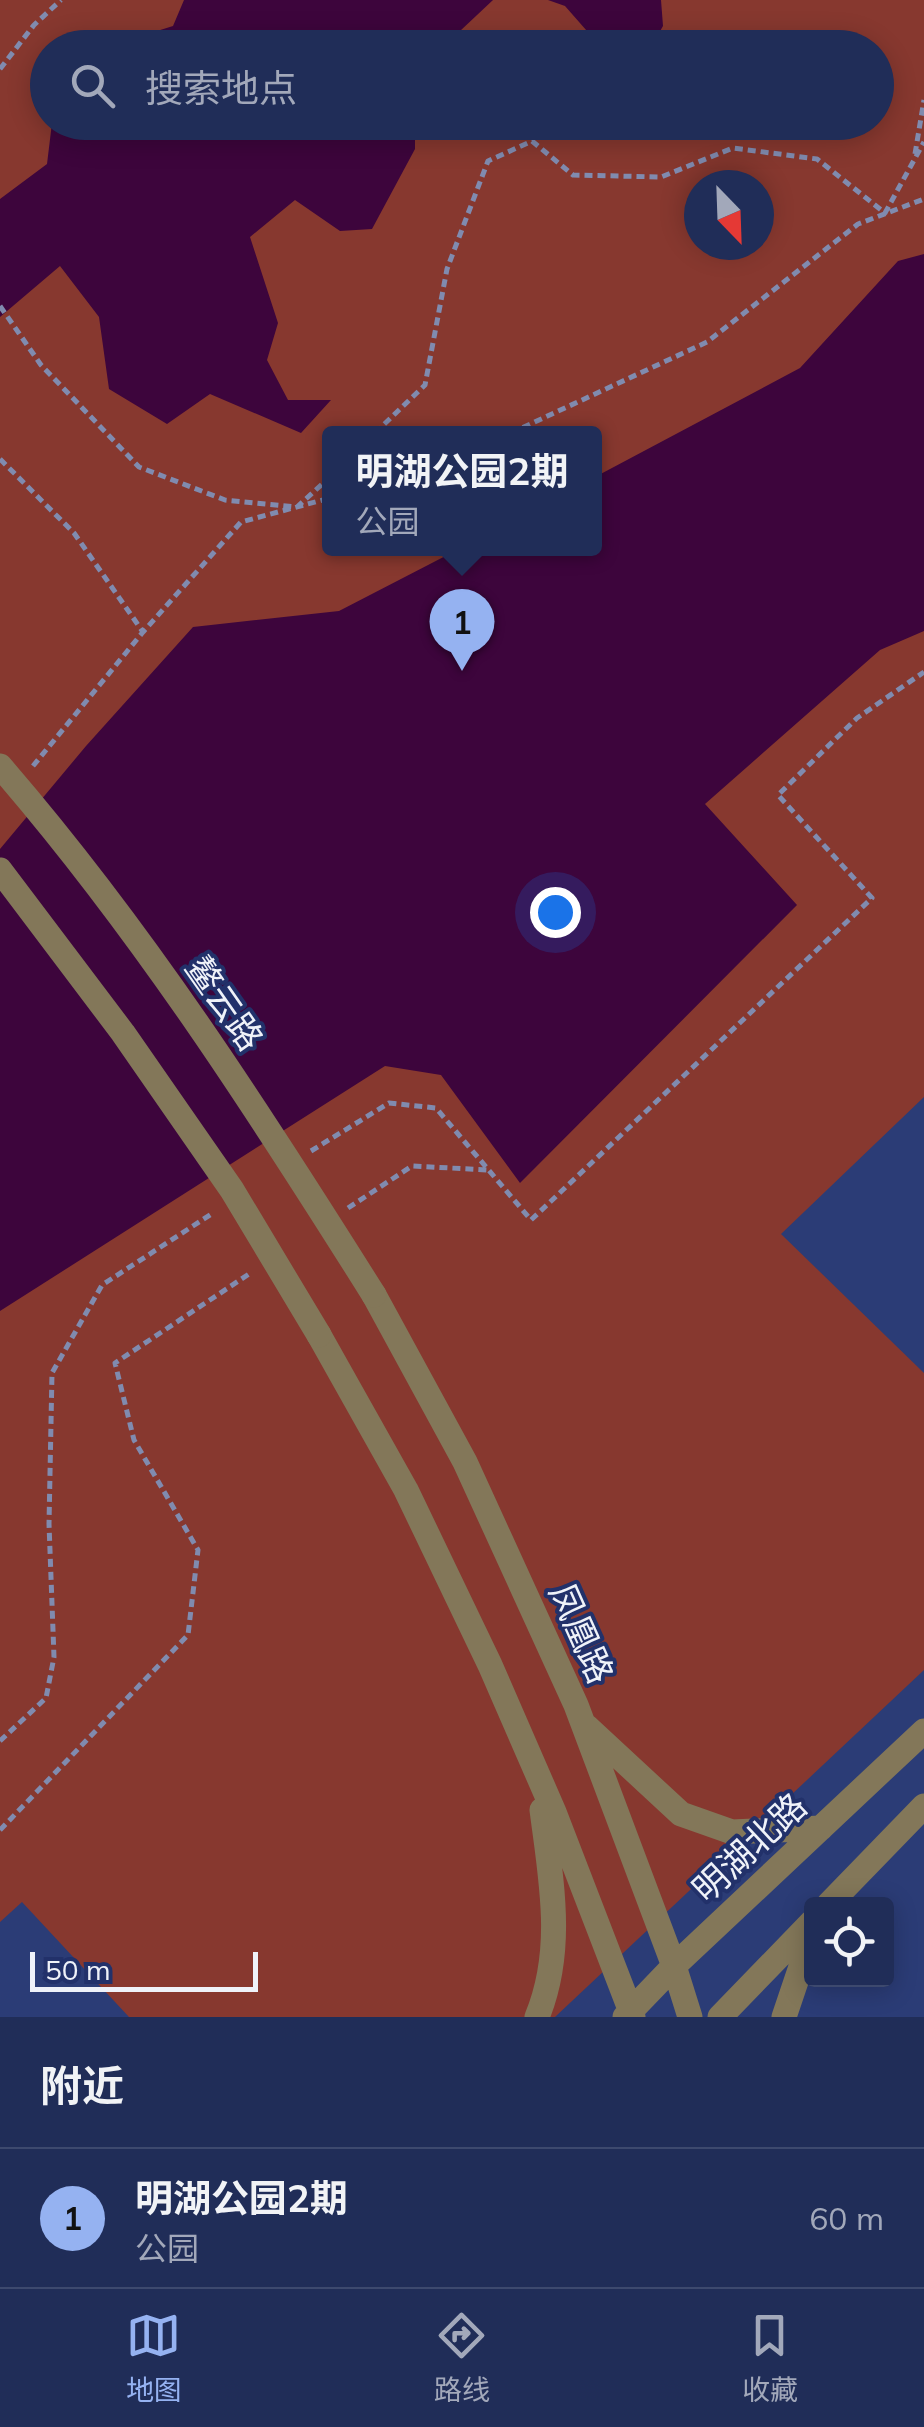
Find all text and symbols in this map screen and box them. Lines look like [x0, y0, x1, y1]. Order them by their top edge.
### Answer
search box [30, 30, 894, 140]
icon: search [65, 58, 120, 113]
text: 搜索地点 [145, 64, 297, 112]
north arrow [684, 170, 774, 260]
popup [322, 426, 602, 556]
text: 明湖公园2期 [356, 447, 568, 495]
text: 公园 [356, 501, 420, 541]
pin: 1 [430, 588, 494, 671]
your location [530, 887, 581, 938]
street label: 鳌云路 [177, 947, 273, 1059]
street label: 凤凰路 [541, 1576, 623, 1690]
street label: 明湖北路 [683, 1783, 815, 1911]
map controls [804, 1897, 894, 1987]
button: locate [804, 1897, 894, 1987]
scale bar [30, 1947, 258, 1992]
text: 50 m [45, 1952, 111, 1987]
text: 附近 [40, 2059, 124, 2112]
text: 明湖公园2期 [135, 2174, 348, 2222]
text: 1 [63, 2198, 82, 2238]
text: 60 m [809, 2198, 884, 2238]
text: 公园 [135, 2228, 199, 2268]
tab: 地图 [126, 2308, 182, 2408]
tab: 路线 [434, 2308, 490, 2408]
tab: 收藏 [742, 2308, 798, 2408]

